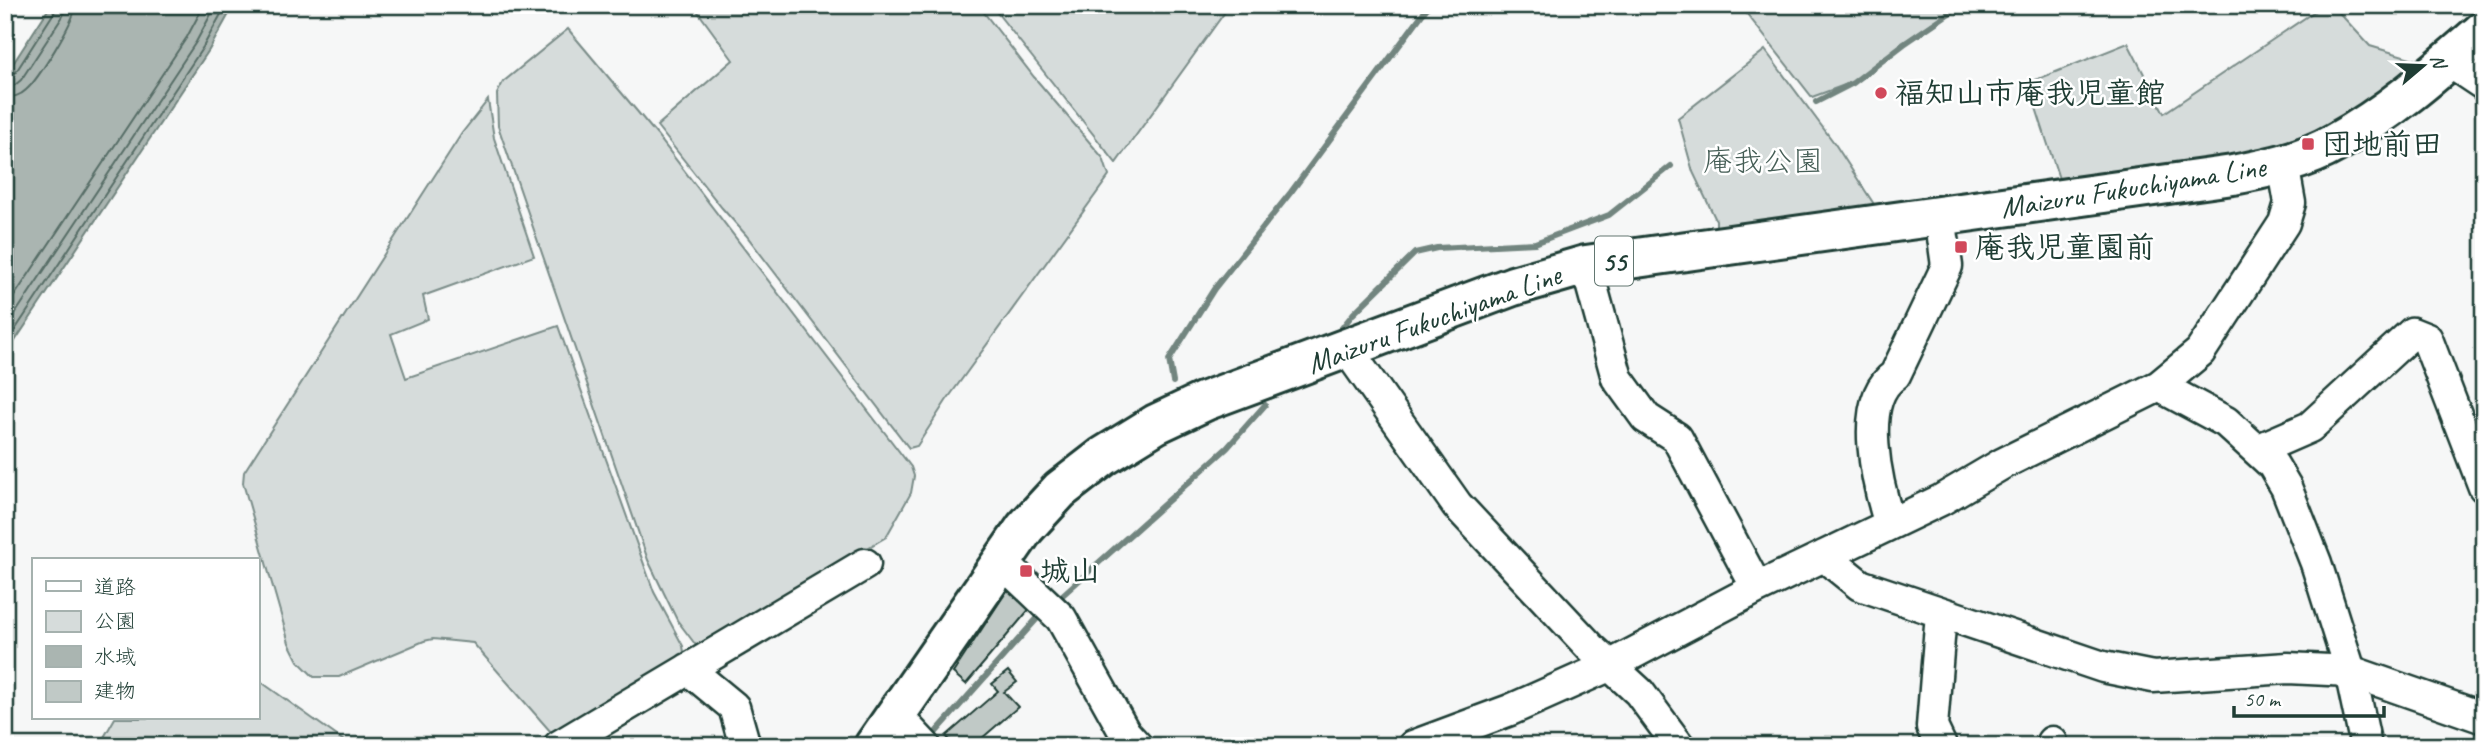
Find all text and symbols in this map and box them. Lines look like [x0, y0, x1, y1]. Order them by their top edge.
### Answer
north arrow [2388, 32, 2458, 102]
text: N [2425, 51, 2452, 73]
place label: 福知山市庵我児童館 [1895, 74, 2165, 112]
marker: 福知山市庵我児童館 [1873, 85, 1889, 101]
place label: 団地前田 [2322, 125, 2442, 163]
marker: 団地前田 [2300, 136, 2316, 152]
park label: 庵我公園 [1703, 142, 1823, 180]
street label: Maizuru Fukuchiyama Line [1998, 147, 2270, 227]
place label: 庵我児童園前 [1975, 228, 2155, 266]
road number: 55 [1595, 236, 1633, 286]
marker: 庵我児童園前 [1953, 239, 1969, 255]
street label: Maizuru Fukuchiyama Line [1302, 255, 1568, 383]
place label: 城山 [1040, 552, 1100, 590]
legend [32, 558, 259, 720]
marker: 城山 [1018, 563, 1034, 579]
text: 道路 [94, 574, 136, 600]
text: 公園 [94, 608, 136, 634]
text: 水域 [94, 644, 136, 670]
scale bar [2234, 674, 2384, 718]
text: 建物 [94, 678, 136, 704]
text: 50 m [2244, 686, 2282, 712]

